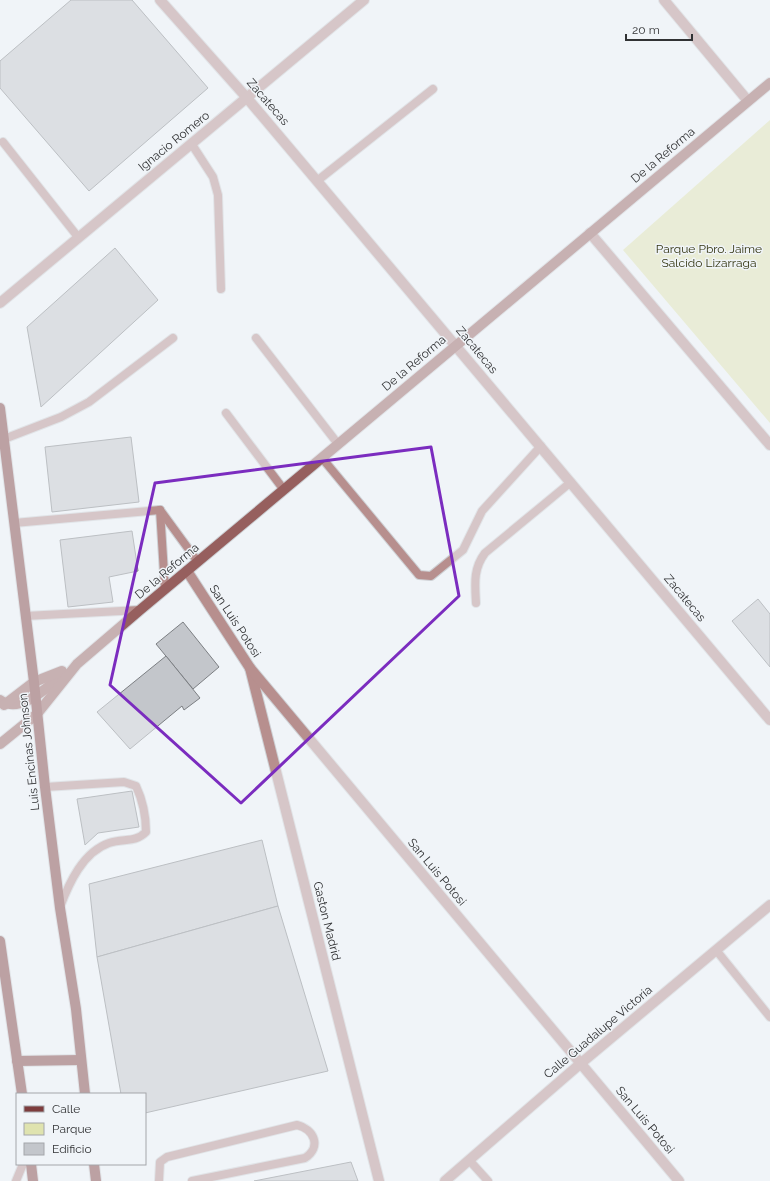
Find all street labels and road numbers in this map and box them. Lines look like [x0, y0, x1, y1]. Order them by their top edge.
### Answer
street label: Zacatecas [244, 76, 292, 128]
street label: Ignacio Romero [136, 108, 212, 174]
street label: De la Reforma [628, 124, 698, 186]
street label: Zacatecas [453, 324, 501, 377]
street label: De la Reforma [379, 332, 449, 394]
street label: De la Reforma [132, 540, 202, 602]
street label: Zacatecas [661, 572, 709, 625]
street label: San Luis Potosi [206, 582, 264, 660]
street label: Luis Encinas Johnson [16, 693, 42, 811]
street label: San Luis Potosi [405, 836, 469, 908]
street label: Gaston Madrid [310, 880, 344, 962]
street label: Calle Guadalupe Victoria [541, 983, 655, 1081]
street label: San Luis Potosi [613, 1084, 677, 1156]

